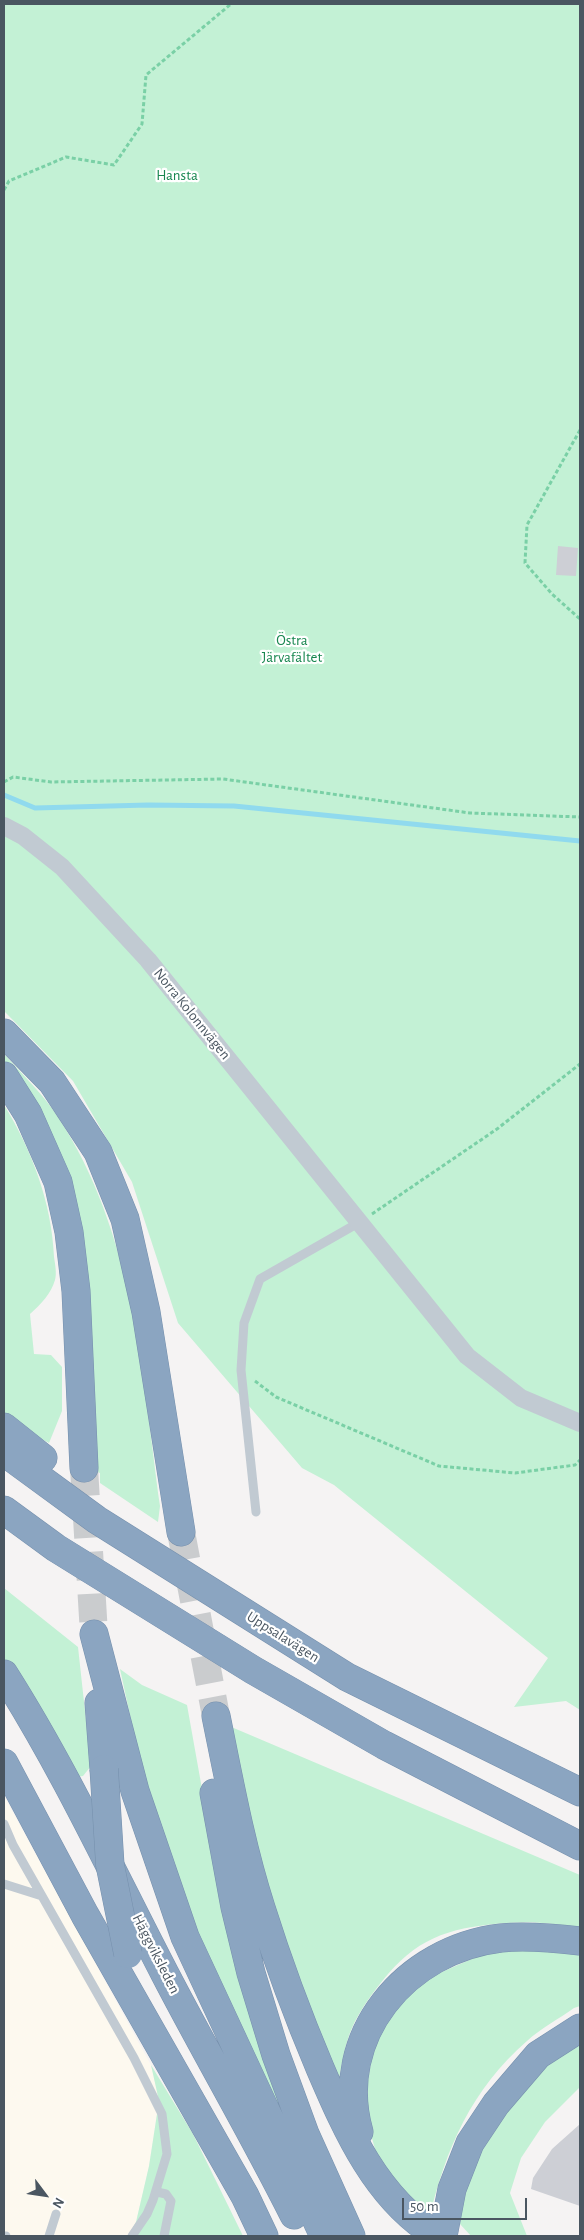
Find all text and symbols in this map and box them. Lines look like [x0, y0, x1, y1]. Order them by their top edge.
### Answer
park label: Hansta [156, 166, 198, 184]
park label: Östra Järvafältet [262, 631, 322, 666]
street label: Norra Kolonnvägen [150, 965, 234, 1063]
street label: Uppsalavägen [243, 1608, 323, 1666]
street label: Häggviksleden [128, 1911, 184, 1997]
north arrow [20, 2170, 70, 2220]
scale bar [404, 2188, 529, 2220]
text: N [49, 2195, 66, 2210]
text: 50 m [410, 2199, 439, 2214]

